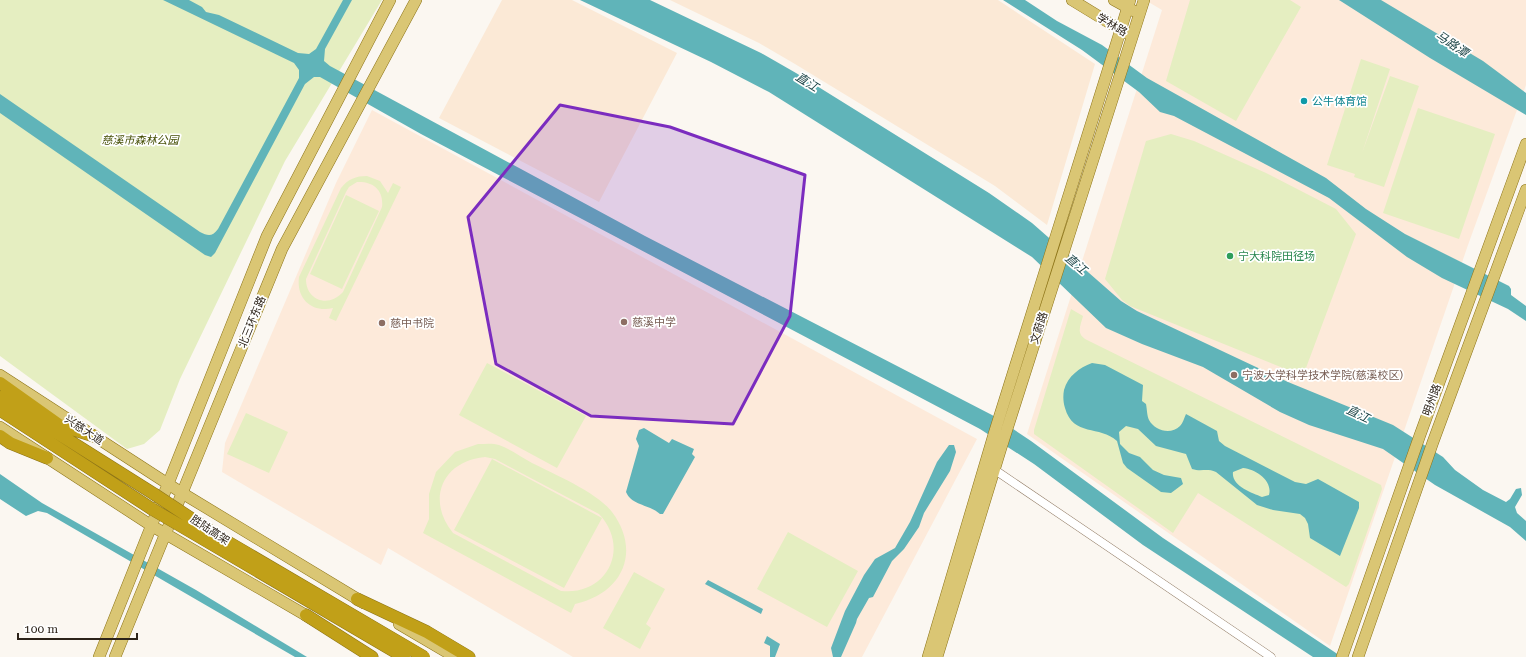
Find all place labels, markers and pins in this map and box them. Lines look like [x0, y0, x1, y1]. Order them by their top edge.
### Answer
place label: 公牛体育馆 [1312, 95, 1367, 108]
marker: 公牛体育馆 [1299, 96, 1309, 106]
place label: 宁大科院田径场 [1238, 250, 1315, 263]
marker: 宁大科院田径场 [1225, 251, 1235, 261]
place label: 慈溪中学 [632, 316, 676, 329]
place label: 慈中书院 [390, 317, 434, 330]
marker: 慈溪中学 [619, 317, 629, 327]
marker: 慈中书院 [377, 318, 387, 328]
place label: 宁波大学科学技术学院(慈溪校区) [1242, 369, 1404, 382]
marker: 宁波大学科学技术学院(慈溪校区) [1229, 370, 1239, 380]

